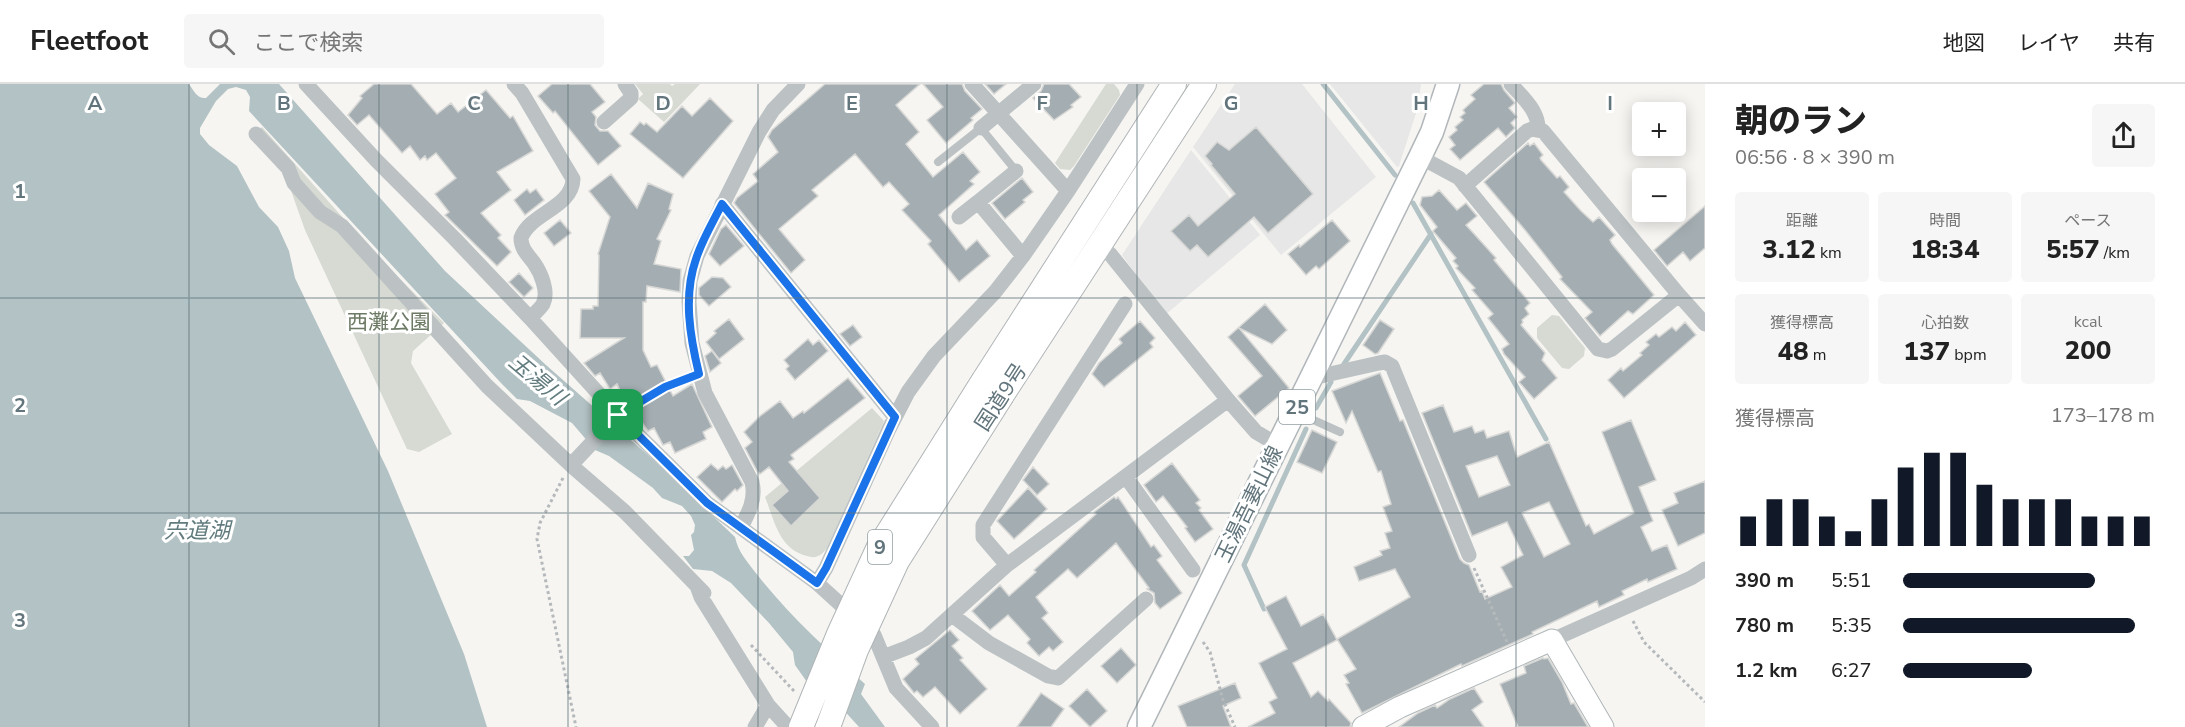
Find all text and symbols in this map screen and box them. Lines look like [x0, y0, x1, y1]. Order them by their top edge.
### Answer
search box [184, 14, 604, 68]
text: Fleetfoot [30, 22, 148, 60]
icon: search [205, 25, 238, 58]
text: ここで検索 [253, 28, 363, 58]
text: 地図 [1943, 29, 1985, 57]
text: レイヤ [2018, 29, 2080, 57]
text: 共有 [2113, 29, 2155, 57]
text: A [88, 90, 103, 117]
text: B [277, 90, 291, 117]
text: C [467, 90, 481, 117]
text: D [655, 90, 671, 117]
text: E [846, 90, 858, 117]
text: F [1036, 90, 1048, 117]
text: G [1224, 90, 1238, 117]
text: H [1413, 90, 1429, 117]
text: I [1607, 90, 1613, 117]
text: 朝のラン [1735, 99, 1867, 144]
map controls [1632, 102, 1686, 222]
button: + [1632, 102, 1686, 156]
button: share [2092, 104, 2155, 167]
text: 06:56 · 8 × 390 m [1735, 144, 1895, 171]
button: − [1632, 168, 1686, 222]
text: 1 [14, 178, 26, 205]
text: 距離 [1786, 210, 1818, 232]
text: 時間 [1929, 210, 1961, 232]
text: ペース [2064, 210, 2112, 232]
text: 3.12 [1762, 232, 1816, 267]
text: 18:34 [1910, 232, 1980, 267]
text: 5:57 [2046, 232, 2100, 267]
text: km [1816, 242, 1842, 264]
text: /km [2100, 242, 2130, 264]
park label: 西灘公園 [347, 308, 431, 336]
text: kcal [2074, 311, 2102, 333]
text: 獲得標高 [1770, 312, 1834, 334]
text: 心拍数 [1921, 312, 1969, 334]
text: 200 [2065, 333, 2111, 368]
text: 48 [1777, 334, 1809, 369]
text: 137 [1903, 334, 1950, 369]
text: m [1809, 344, 1827, 366]
text: bpm [1950, 344, 1987, 366]
water label: 玉湯川 [502, 347, 574, 414]
street label: 国道9号 [969, 358, 1033, 436]
pin [592, 389, 643, 440]
road number: 25 [1279, 390, 1315, 424]
text: 2 [14, 392, 26, 419]
icon: arrive [601, 398, 634, 431]
text: 173–178 m [2051, 402, 2155, 429]
text: 獲得標高 [1735, 405, 1815, 432]
street label: 玉湯吾妻山線 [1209, 441, 1289, 567]
water label: 宍道湖 [164, 516, 233, 546]
road number: 9 [868, 530, 892, 564]
text: 390 m [1735, 567, 1794, 594]
text: 5:51 [1831, 567, 1872, 594]
text: 3 [14, 607, 26, 634]
text: 780 m [1735, 612, 1794, 639]
text: 5:35 [1831, 612, 1872, 639]
text: 1.2 km [1735, 657, 1798, 684]
text: 6:27 [1831, 657, 1872, 684]

